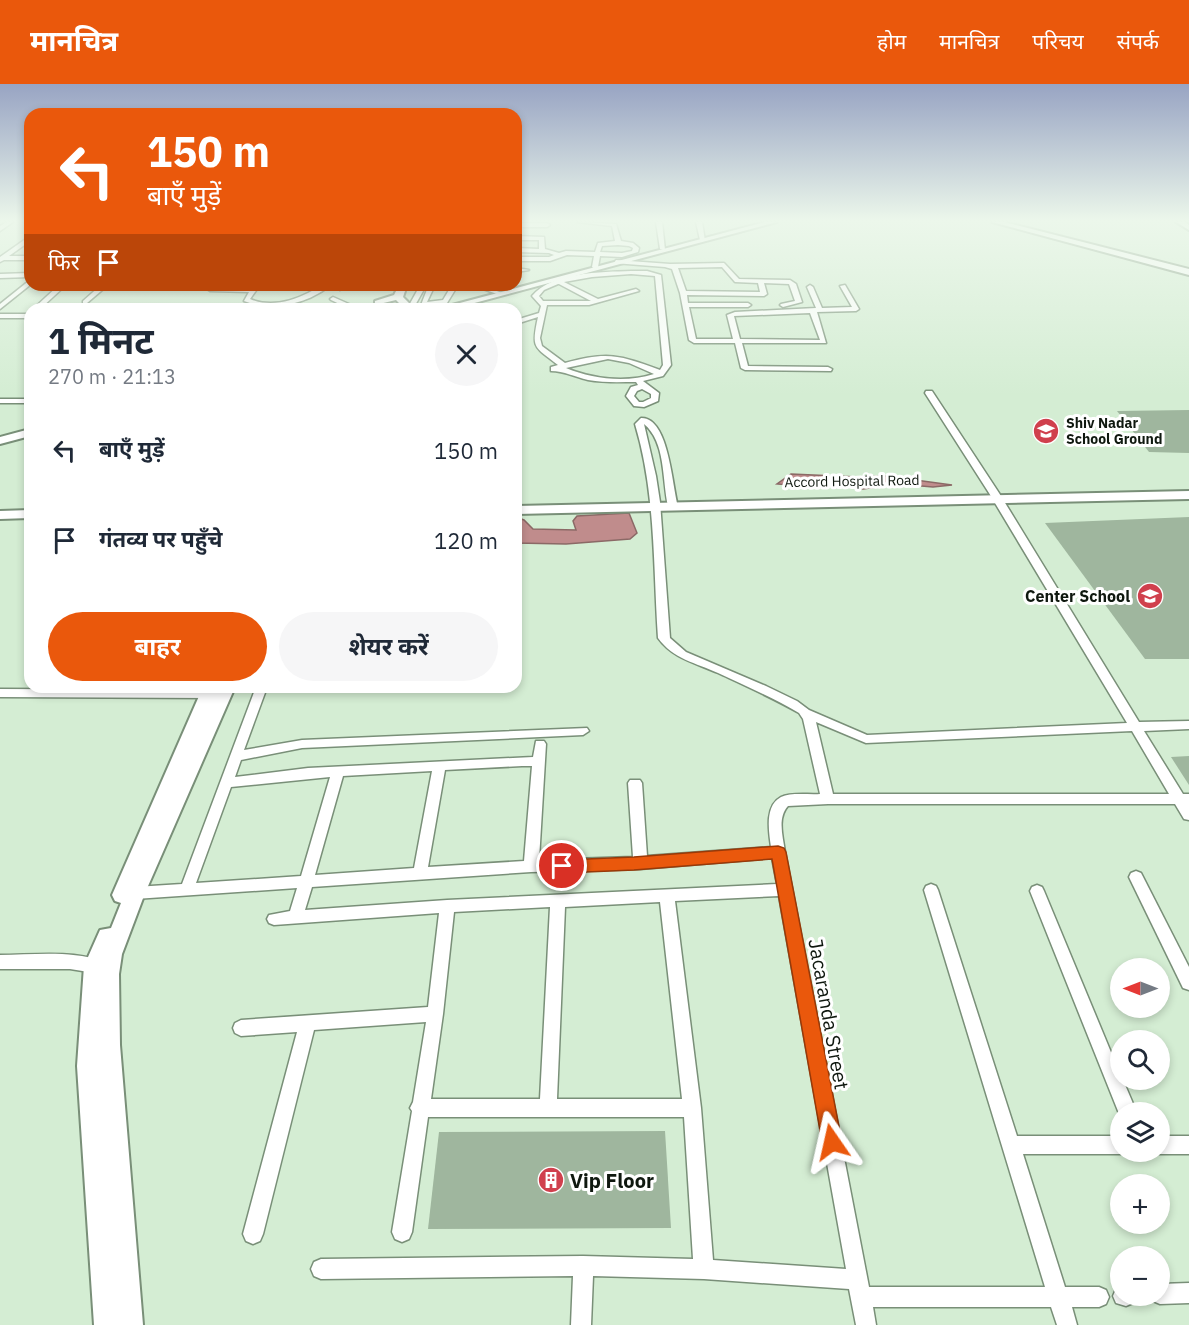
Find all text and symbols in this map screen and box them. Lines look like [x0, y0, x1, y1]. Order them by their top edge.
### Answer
text: मानचित्र [30, 22, 118, 59]
text: होम [877, 27, 906, 55]
text: मानचित्र [939, 27, 999, 55]
text: परिचय [1032, 27, 1084, 55]
text: संपर्क [1117, 27, 1159, 55]
text: 150 m [147, 124, 270, 179]
icon: left [48, 132, 126, 210]
text: बाएँ मुड़ें [147, 177, 221, 212]
icon: arrive [92, 246, 125, 279]
text: फिर [48, 247, 80, 276]
text: 1 मिनट [48, 317, 154, 364]
button: close [435, 323, 498, 386]
text: 270 m · 21:13 [48, 363, 176, 390]
place label: Shiv Nadar School Ground [1066, 414, 1162, 448]
school or university icon: Shiv Nadar School Ground [1031, 416, 1061, 446]
icon: left [48, 434, 81, 467]
text: बाएँ मुड़ें [99, 434, 165, 463]
text: 150 m [434, 436, 498, 465]
street label: Accord Hospital Road [784, 471, 920, 491]
icon: arrive [48, 524, 81, 557]
text: गंतव्य पर पहुँचे [99, 524, 223, 553]
text: 120 m [434, 526, 498, 555]
school or university icon: Center School [1135, 581, 1165, 611]
place label: Center School [1025, 586, 1130, 606]
button: बाहर [48, 612, 267, 681]
button: शेयर करें [279, 612, 498, 681]
pin [536, 840, 587, 891]
icon: arrive [545, 849, 578, 882]
street label: Jacaranda Street [802, 936, 856, 1092]
north arrow [1110, 958, 1170, 1018]
map controls [1110, 958, 1170, 1306]
button: search [1110, 1030, 1170, 1090]
button: layers [1110, 1102, 1170, 1162]
position arrow [800, 1110, 864, 1174]
building icon: Vip Floor [536, 1165, 566, 1195]
place label: Vip Floor [570, 1167, 654, 1194]
button: + [1110, 1174, 1170, 1234]
button: − [1110, 1246, 1170, 1306]

